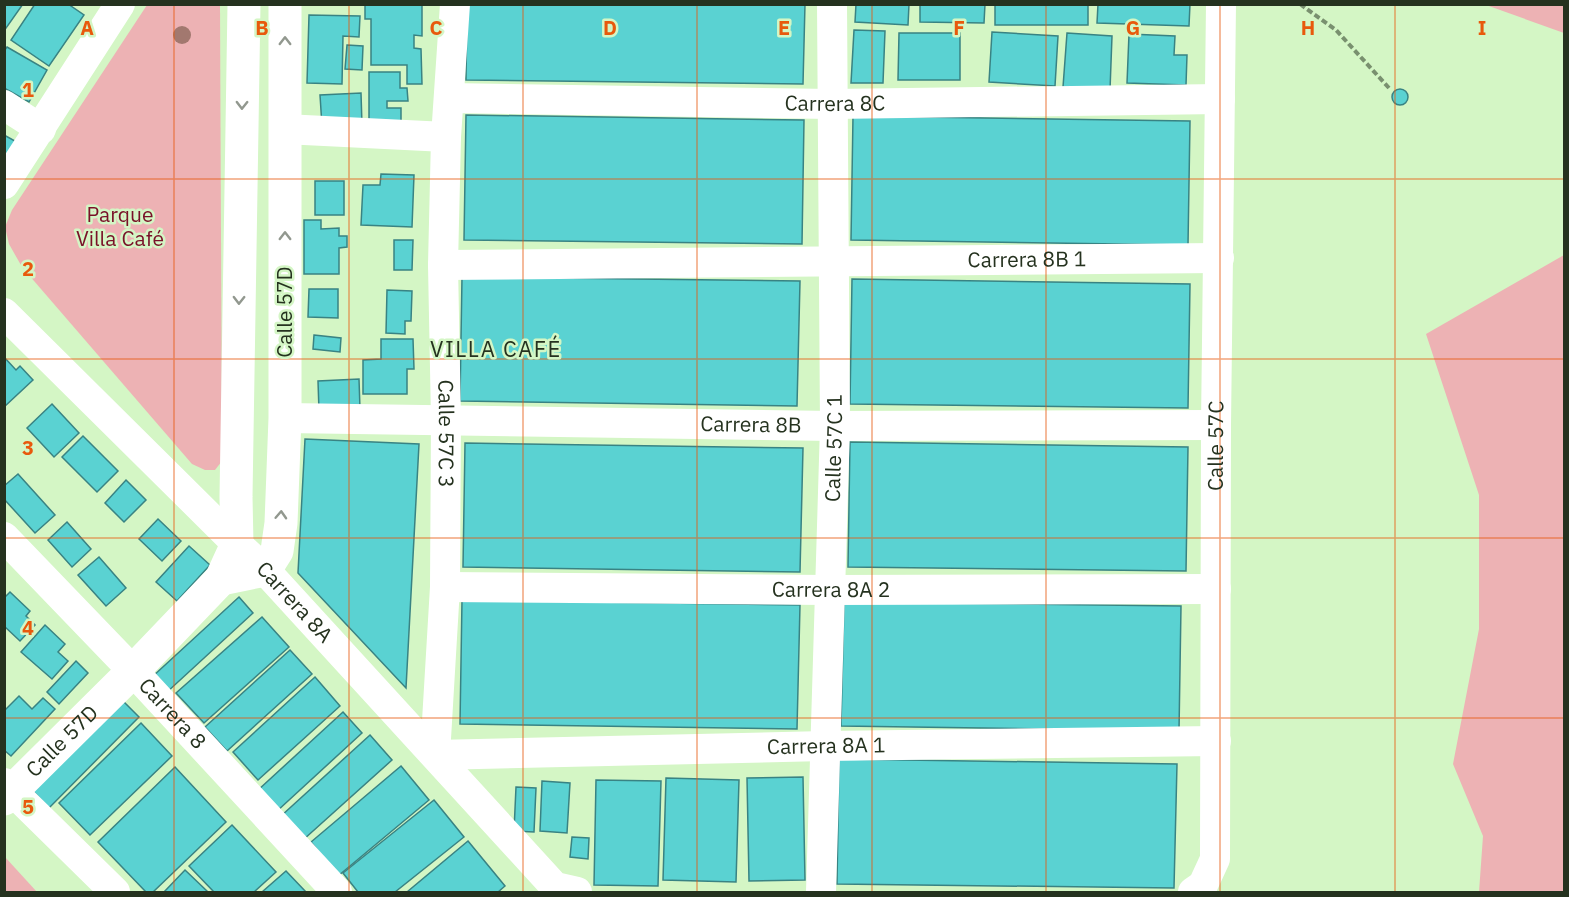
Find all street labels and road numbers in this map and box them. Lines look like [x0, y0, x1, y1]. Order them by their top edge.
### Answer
street label: Carrera 8C [784, 88, 885, 117]
street label: Carrera 8B 1 [967, 244, 1087, 273]
street label: Calle 57D [270, 266, 298, 358]
street label: Calle 57C 3 [432, 379, 461, 488]
street label: Calle 57C 1 [818, 394, 848, 503]
street label: Calle 57C [1201, 400, 1229, 491]
street label: Carrera 8B [700, 409, 802, 439]
street label: Carrera 8A [251, 554, 340, 648]
street label: Carrera 8A 2 [772, 575, 890, 603]
street label: Carrera 8 [133, 671, 213, 755]
street label: Calle 57D [19, 698, 104, 783]
street label: Carrera 8A 1 [767, 730, 886, 760]

